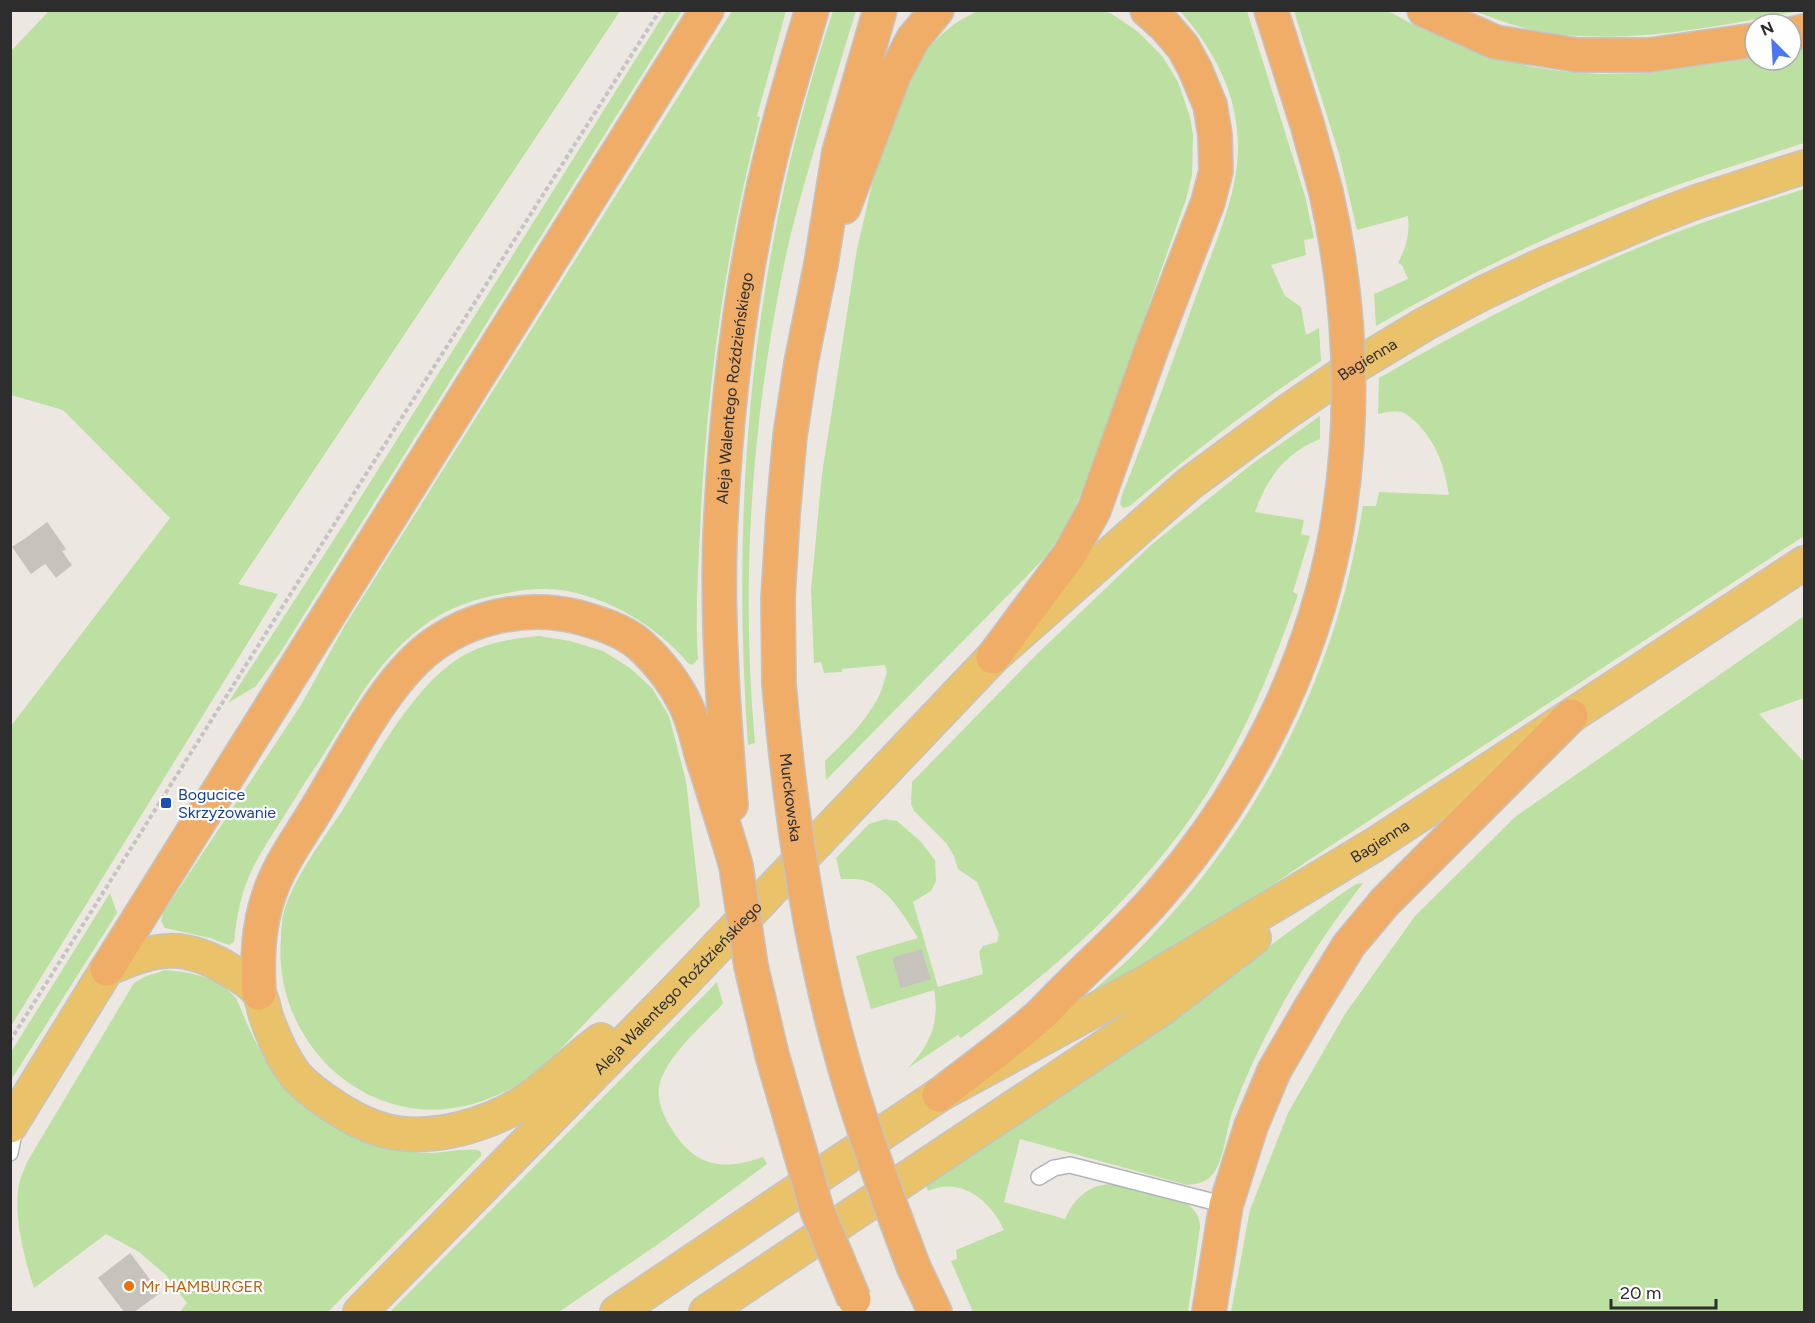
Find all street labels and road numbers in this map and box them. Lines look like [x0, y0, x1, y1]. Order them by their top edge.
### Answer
street label: Aleja Walentego Roździeńskiego [712, 271, 756, 505]
street label: Bagienna [1334, 334, 1400, 384]
street label: Murckowska [776, 752, 806, 843]
street label: Bagienna [1347, 815, 1412, 867]
street label: Aleja Walentego Roździeńskiego [590, 897, 765, 1078]

